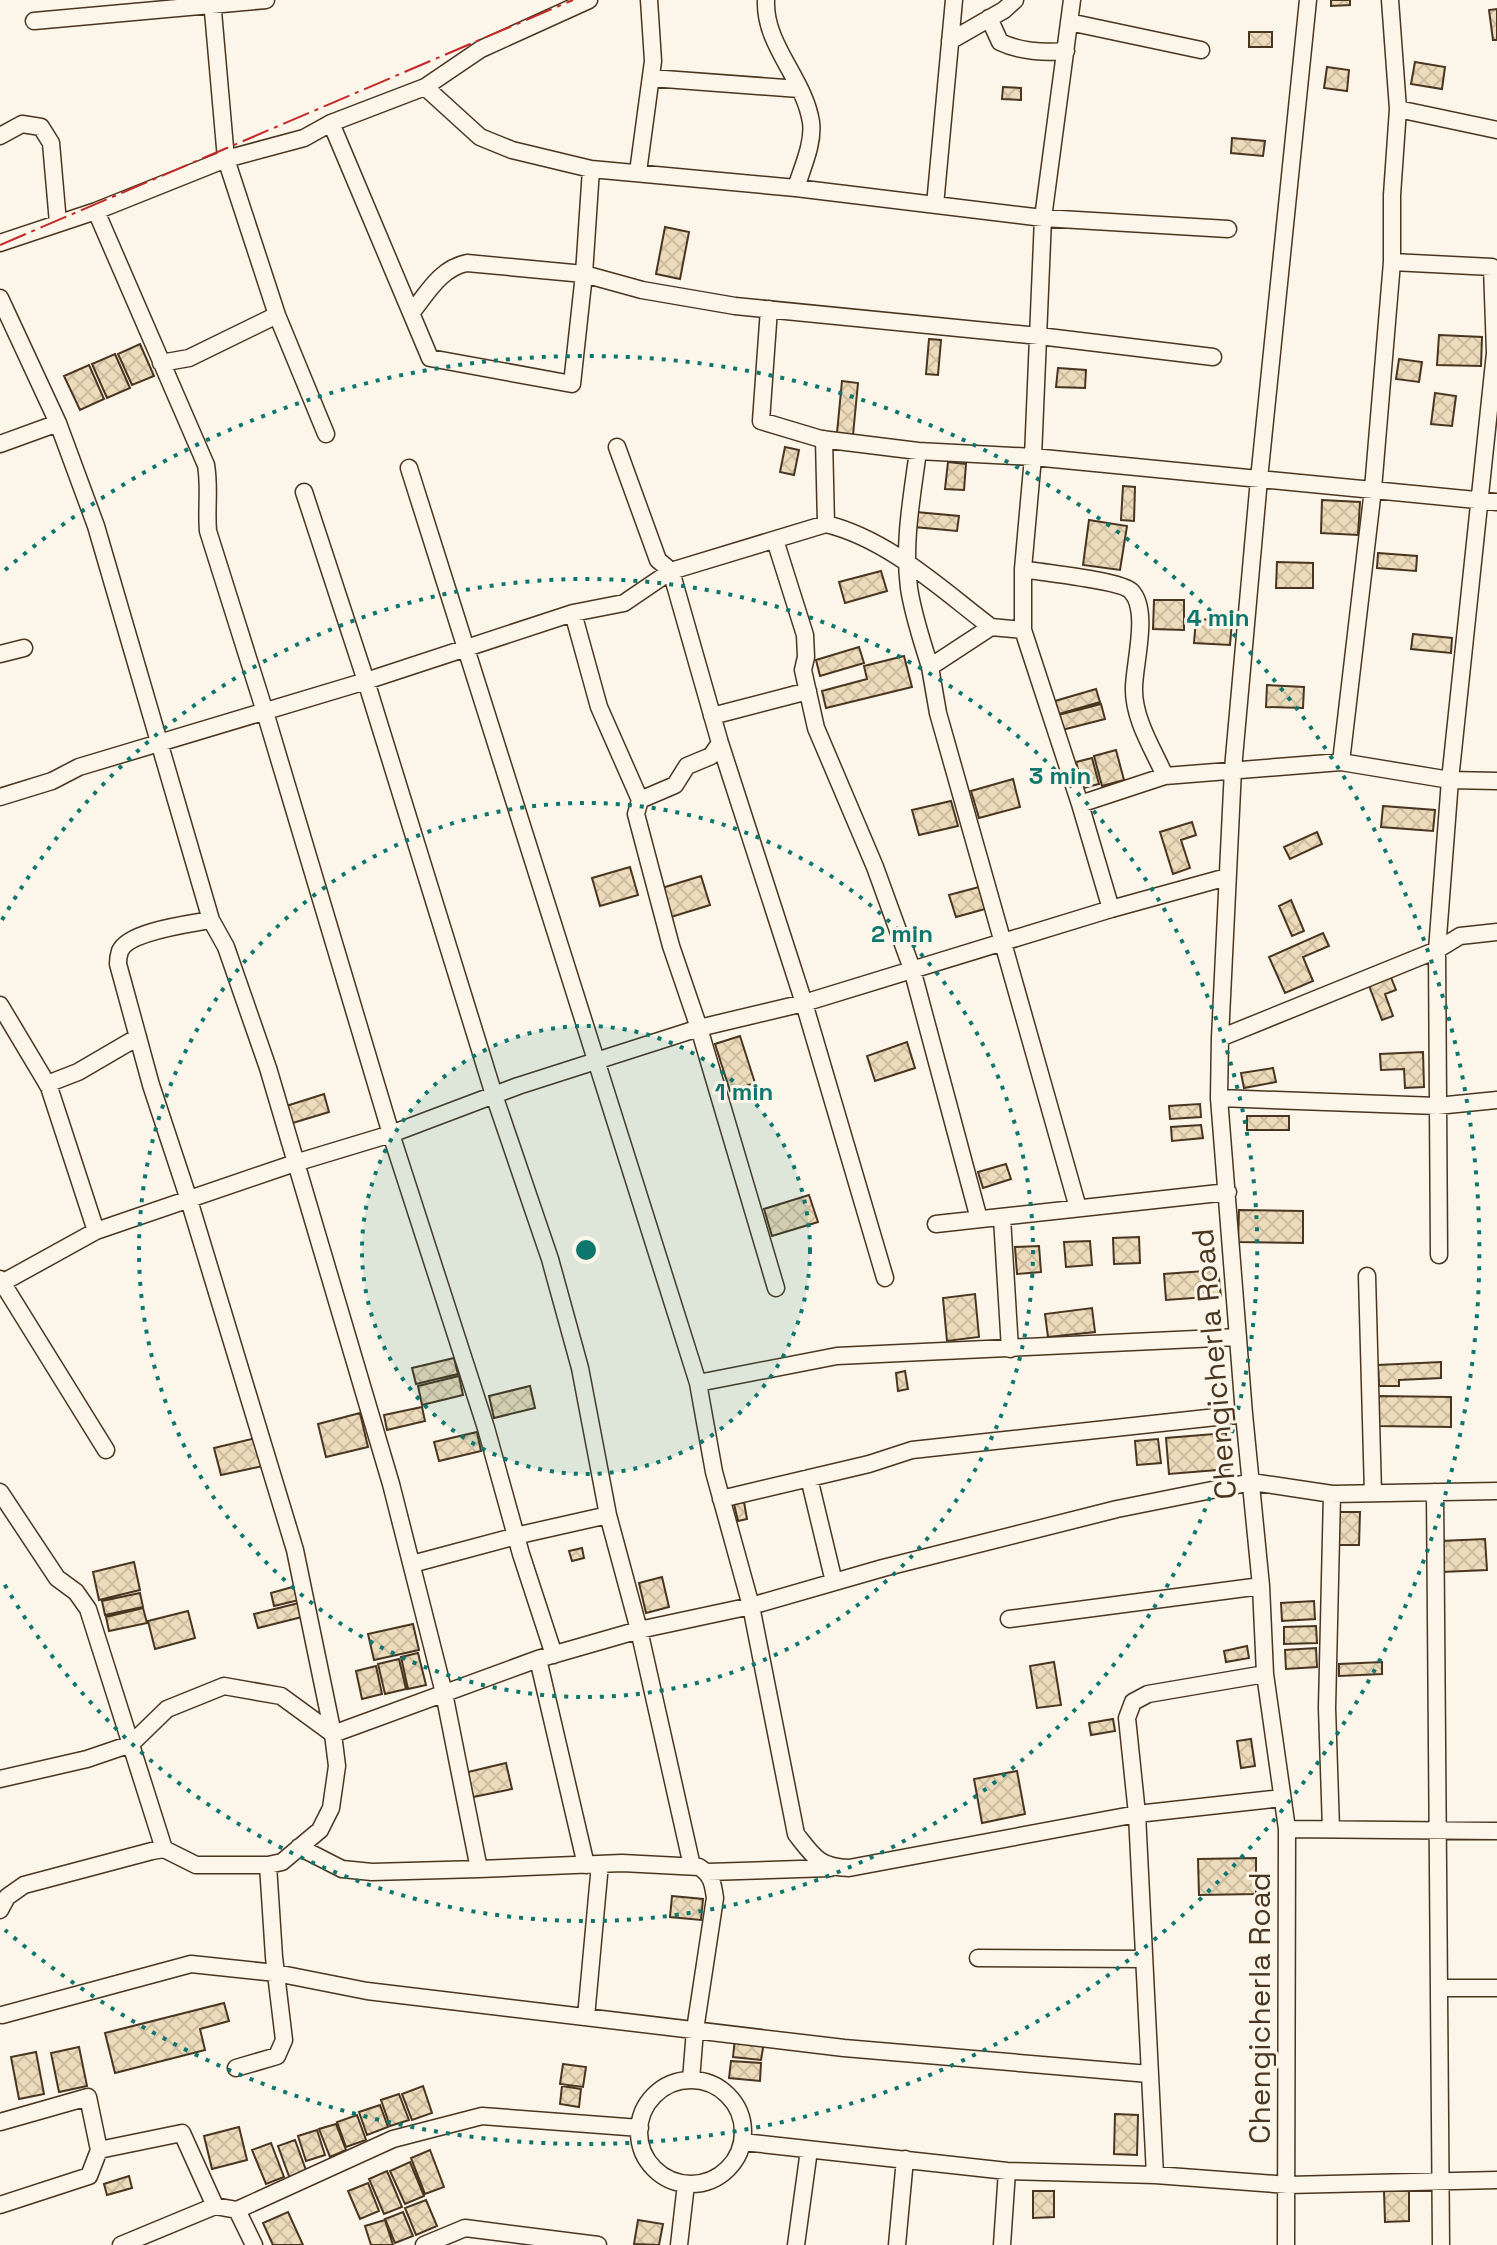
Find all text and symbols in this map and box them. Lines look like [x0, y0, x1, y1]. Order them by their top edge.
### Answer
text: 4 min [1186, 602, 1250, 633]
text: 3 min [1029, 760, 1091, 791]
text: 2 min [871, 918, 933, 949]
text: 1 min [715, 1076, 773, 1107]
street label: Chengicherla Road [1183, 1227, 1245, 1501]
centre of rings [572, 1236, 600, 1264]
street label: Chengicherla Road [1240, 1872, 1279, 2144]

